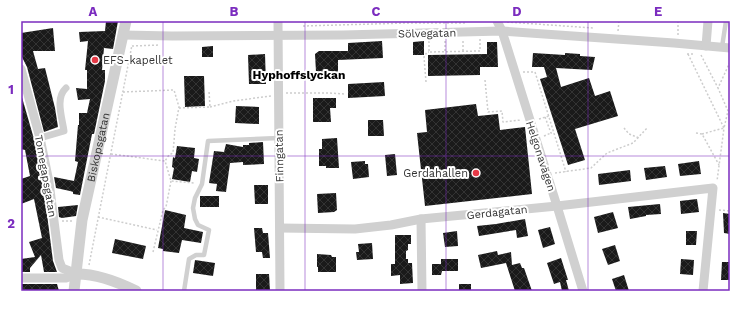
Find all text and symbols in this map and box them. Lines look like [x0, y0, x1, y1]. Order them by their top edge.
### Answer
text: A [89, 4, 98, 19]
text: B [230, 4, 239, 19]
text: C [372, 4, 381, 19]
text: D [512, 4, 522, 19]
text: E [654, 4, 662, 19]
street label: Sölvegatan [398, 26, 456, 41]
place label: EFS-kapellet [103, 54, 173, 67]
marker: EFS-kapellet [90, 55, 100, 65]
district label: Hyphoffslyckan [253, 68, 345, 82]
text: 1 [8, 82, 14, 97]
street label: Biskopsgatan [85, 111, 113, 183]
street label: Helgonavägen [523, 119, 558, 193]
street label: Finngatan [273, 129, 286, 182]
street label: Tomegapsgatan [32, 134, 59, 218]
place label: Gerdahallen [403, 167, 468, 180]
marker: Gerdahallen [471, 168, 481, 178]
street label: Gerdagatan [466, 203, 528, 222]
text: 2 [7, 216, 15, 231]

